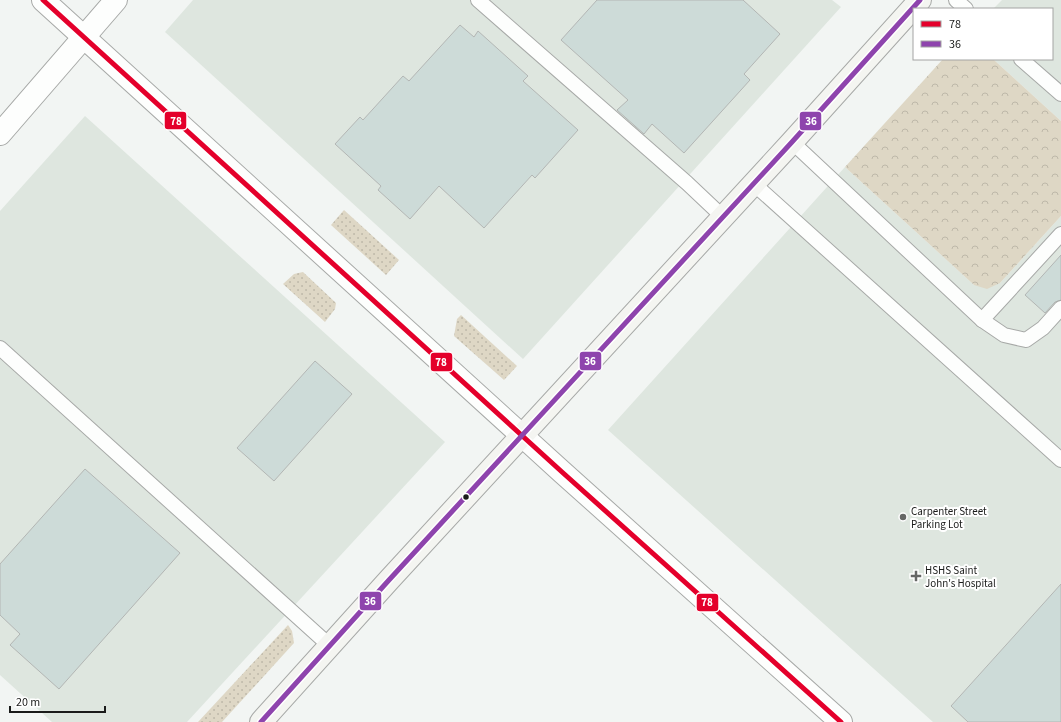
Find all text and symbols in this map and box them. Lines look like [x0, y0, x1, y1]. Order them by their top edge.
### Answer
legend [913, 8, 1053, 60]
text: 78 [949, 16, 961, 33]
text: 36 [949, 36, 961, 53]
line badge: 78 [164, 111, 187, 130]
line badge: 36 [799, 111, 822, 131]
text: 78 [170, 114, 182, 129]
text: 36 [805, 114, 817, 129]
line badge: 36 [579, 351, 602, 371]
line badge: 78 [430, 352, 453, 372]
text: 36 [584, 354, 596, 369]
text: 78 [435, 355, 447, 370]
unlabelled marker [461, 492, 471, 502]
place label: Carpenter Street Parking Lot [911, 504, 987, 532]
marker: Carpenter Street Parking Lot [898, 512, 908, 522]
place label: HSHS Saint John's Hospital [925, 563, 996, 591]
marker: HSHS Saint John's Hospital [910, 570, 922, 582]
line badge: 36 [359, 591, 382, 611]
line badge: 78 [696, 593, 719, 612]
text: 36 [364, 594, 376, 609]
text: 78 [701, 595, 713, 610]
scale bar [10, 688, 105, 714]
text: 20 m [16, 694, 40, 711]

